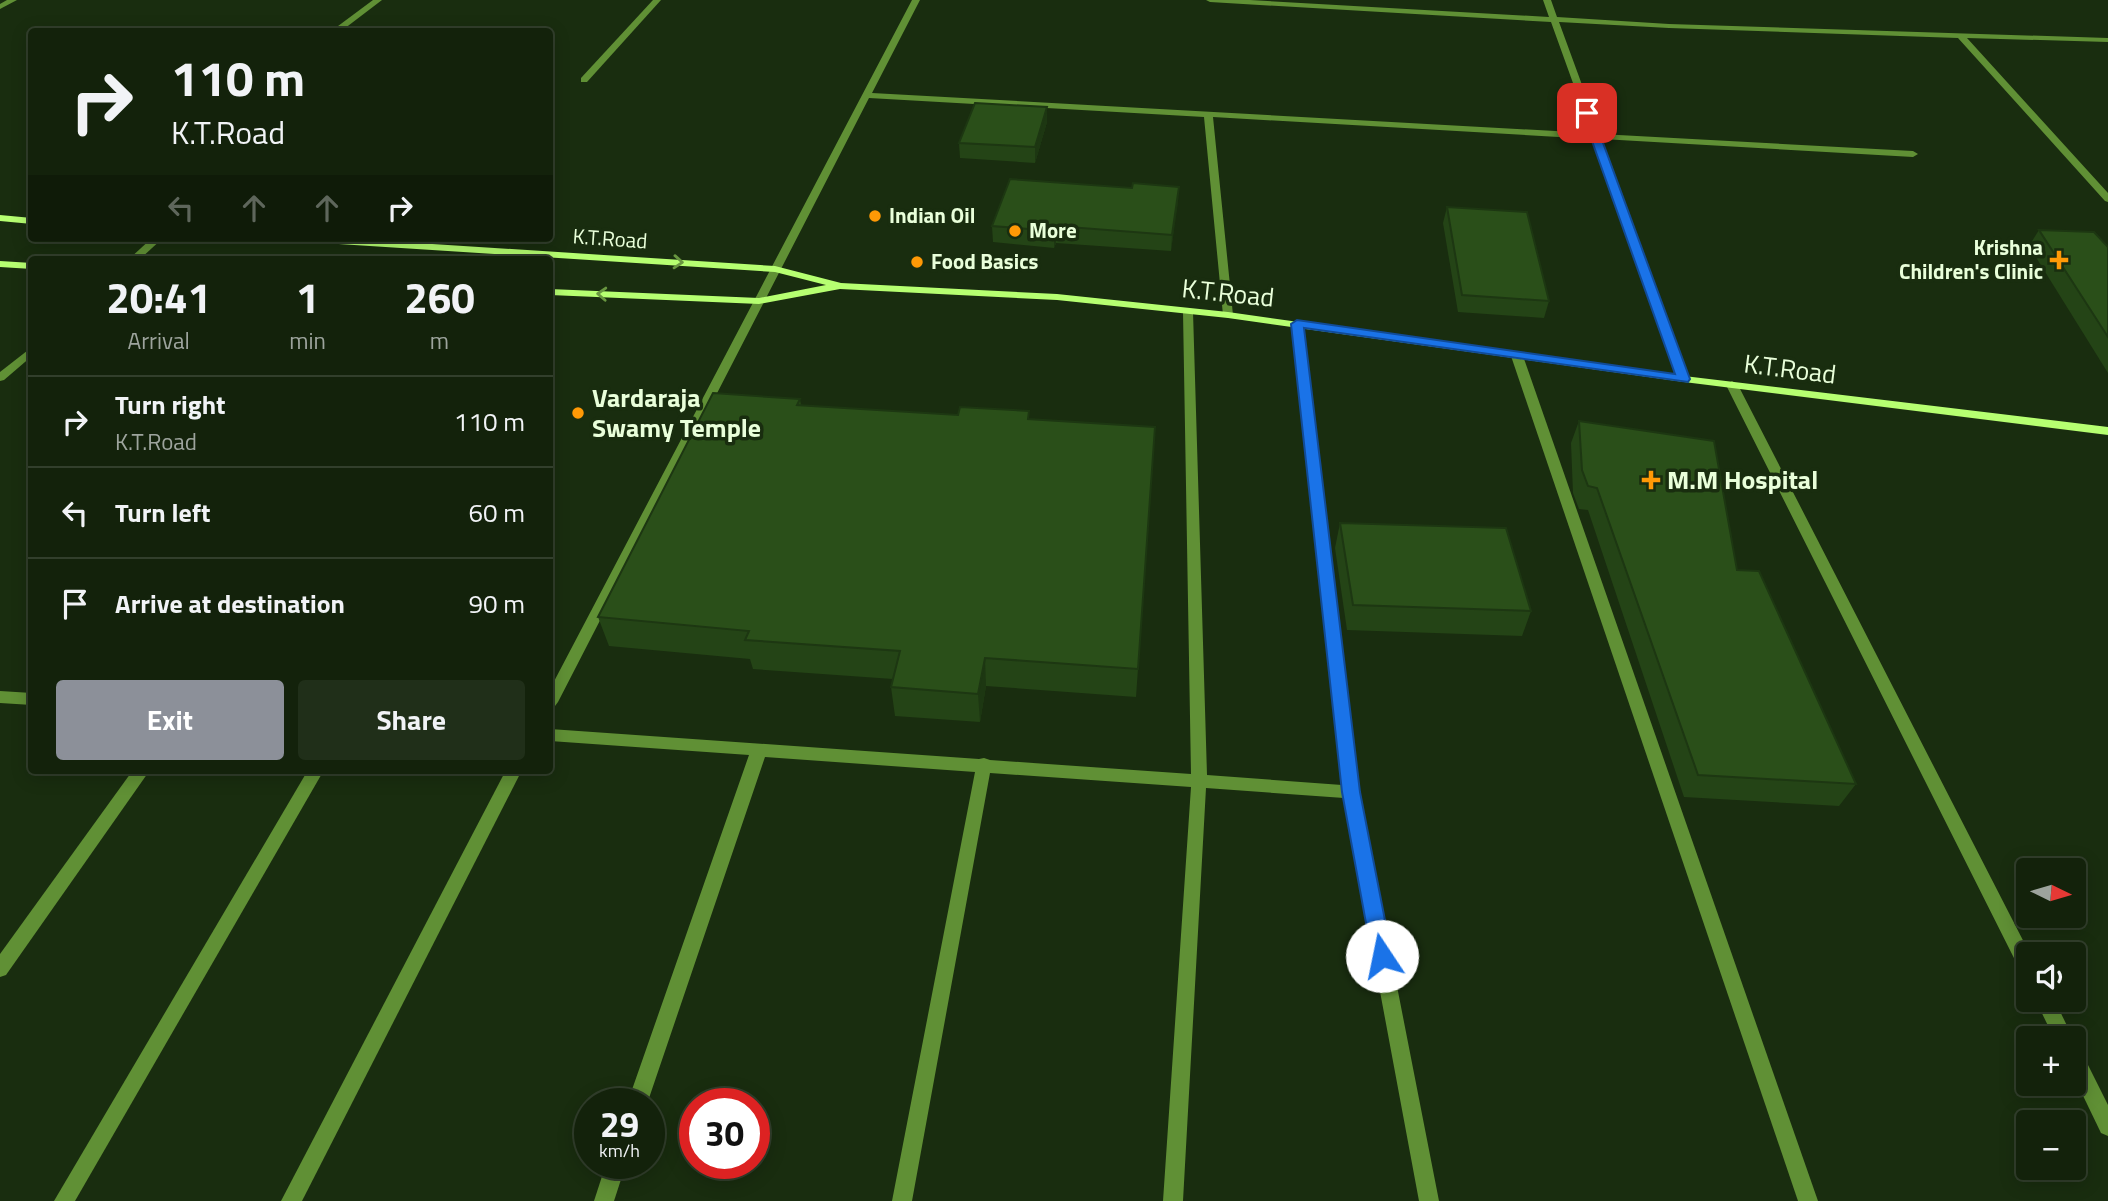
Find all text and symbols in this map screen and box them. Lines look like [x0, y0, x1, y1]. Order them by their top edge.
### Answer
text: 110 m [171, 40, 305, 115]
icon: right [56, 56, 147, 147]
pin [1557, 83, 1617, 143]
icon: arrive [1568, 94, 1606, 132]
text: K.T.Road [171, 108, 285, 156]
icon: left [162, 189, 200, 227]
icon: ahead [235, 189, 273, 227]
icon: ahead [308, 189, 346, 227]
icon: right [381, 189, 419, 227]
place label: Indian Oil [889, 199, 975, 231]
marker: Indian Oil [867, 208, 883, 224]
place label: More [1029, 214, 1077, 246]
street label: K.T.Road [572, 219, 649, 257]
marker: More [1007, 223, 1023, 239]
place label: Krishna Children's Clinic [1899, 231, 2043, 287]
place label: Food Basics [931, 245, 1039, 277]
marker: Krishna Children's Clinic [2049, 250, 2069, 270]
marker: Food Basics [909, 254, 925, 270]
one-way arrow [672, 255, 683, 270]
text: 20:41 [106, 265, 211, 329]
text: 1 [296, 265, 319, 329]
text: 260 [404, 265, 475, 329]
street label: K.T.Road [1180, 268, 1276, 317]
one-way arrow [596, 287, 607, 302]
text: Arrival [127, 323, 190, 358]
text: min [289, 323, 326, 358]
text: m [430, 323, 449, 358]
street label: K.T.Road [1742, 344, 1838, 394]
place label: Vardaraja Swamy Temple [592, 378, 761, 447]
text: Turn right [115, 385, 226, 424]
text: 110 m [454, 402, 525, 441]
icon: right [56, 403, 94, 441]
marker: Vardaraja Swamy Temple [570, 405, 586, 421]
text: K.T.Road [115, 424, 197, 459]
place label: M.M Hospital [1667, 460, 1818, 499]
marker: M.M Hospital [1641, 470, 1661, 490]
text: Turn left [115, 493, 210, 532]
text: 60 m [468, 493, 525, 532]
icon: left [56, 494, 94, 532]
text: Arrive at destination [115, 584, 345, 623]
text: 90 m [468, 584, 525, 623]
icon: arrive [56, 585, 94, 623]
button: Exit [56, 680, 284, 760]
button: Share [298, 680, 525, 760]
north arrow [2016, 858, 2086, 928]
map controls [2016, 858, 2086, 1180]
position arrow [1345, 919, 1419, 993]
button: sound [2016, 942, 2086, 1012]
button: + [2016, 1026, 2086, 1096]
speed limit sign: 30 [679, 1088, 770, 1179]
text: 29 [600, 1097, 639, 1151]
button: − [2016, 1110, 2086, 1180]
text: km/h [599, 1137, 640, 1164]

